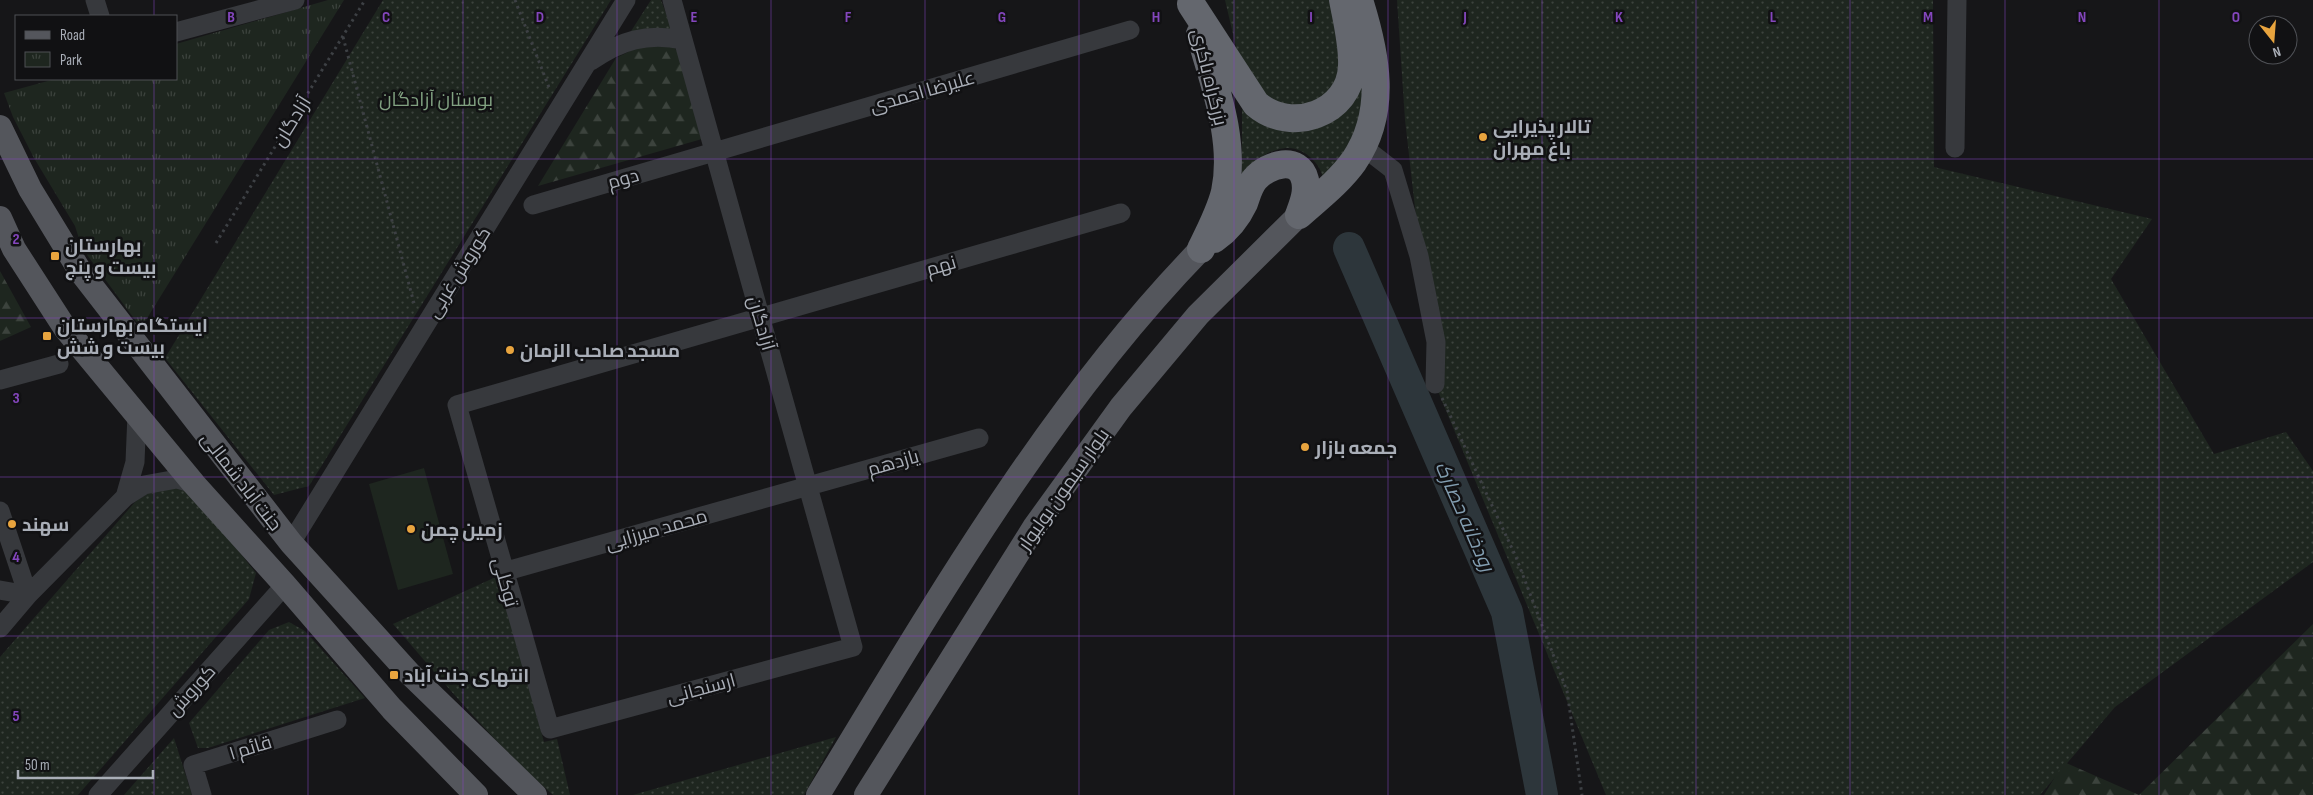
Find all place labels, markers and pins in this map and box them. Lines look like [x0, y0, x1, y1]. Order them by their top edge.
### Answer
place label: تالار پذیرایی باغ مهران [1493, 116, 1591, 162]
marker: تالار پذیرایی باغ مهران [1477, 131, 1489, 143]
place label: بهارستان بیست و پنج [65, 235, 157, 281]
marker: بهارستان بیست و پنج [49, 250, 61, 262]
place label: ایستگاه بهارستان بیست و شش [57, 315, 208, 360]
marker: ایستگاه بهارستان بیست و شش [41, 330, 53, 342]
place label: مسجد صاحب الزمان [520, 340, 680, 363]
marker: مسجد صاحب الزمان [504, 344, 516, 356]
place label: جمعه بازار [1314, 437, 1397, 460]
marker: جمعه بازار [1299, 441, 1311, 453]
place label: سهند [22, 514, 69, 537]
marker: سهند [6, 518, 18, 530]
place label: زمین چمن [421, 519, 503, 543]
marker: زمین چمن [405, 523, 417, 535]
place label: انتهای جنت آباد [404, 665, 529, 688]
marker: انتهای جنت آباد [388, 669, 400, 681]

